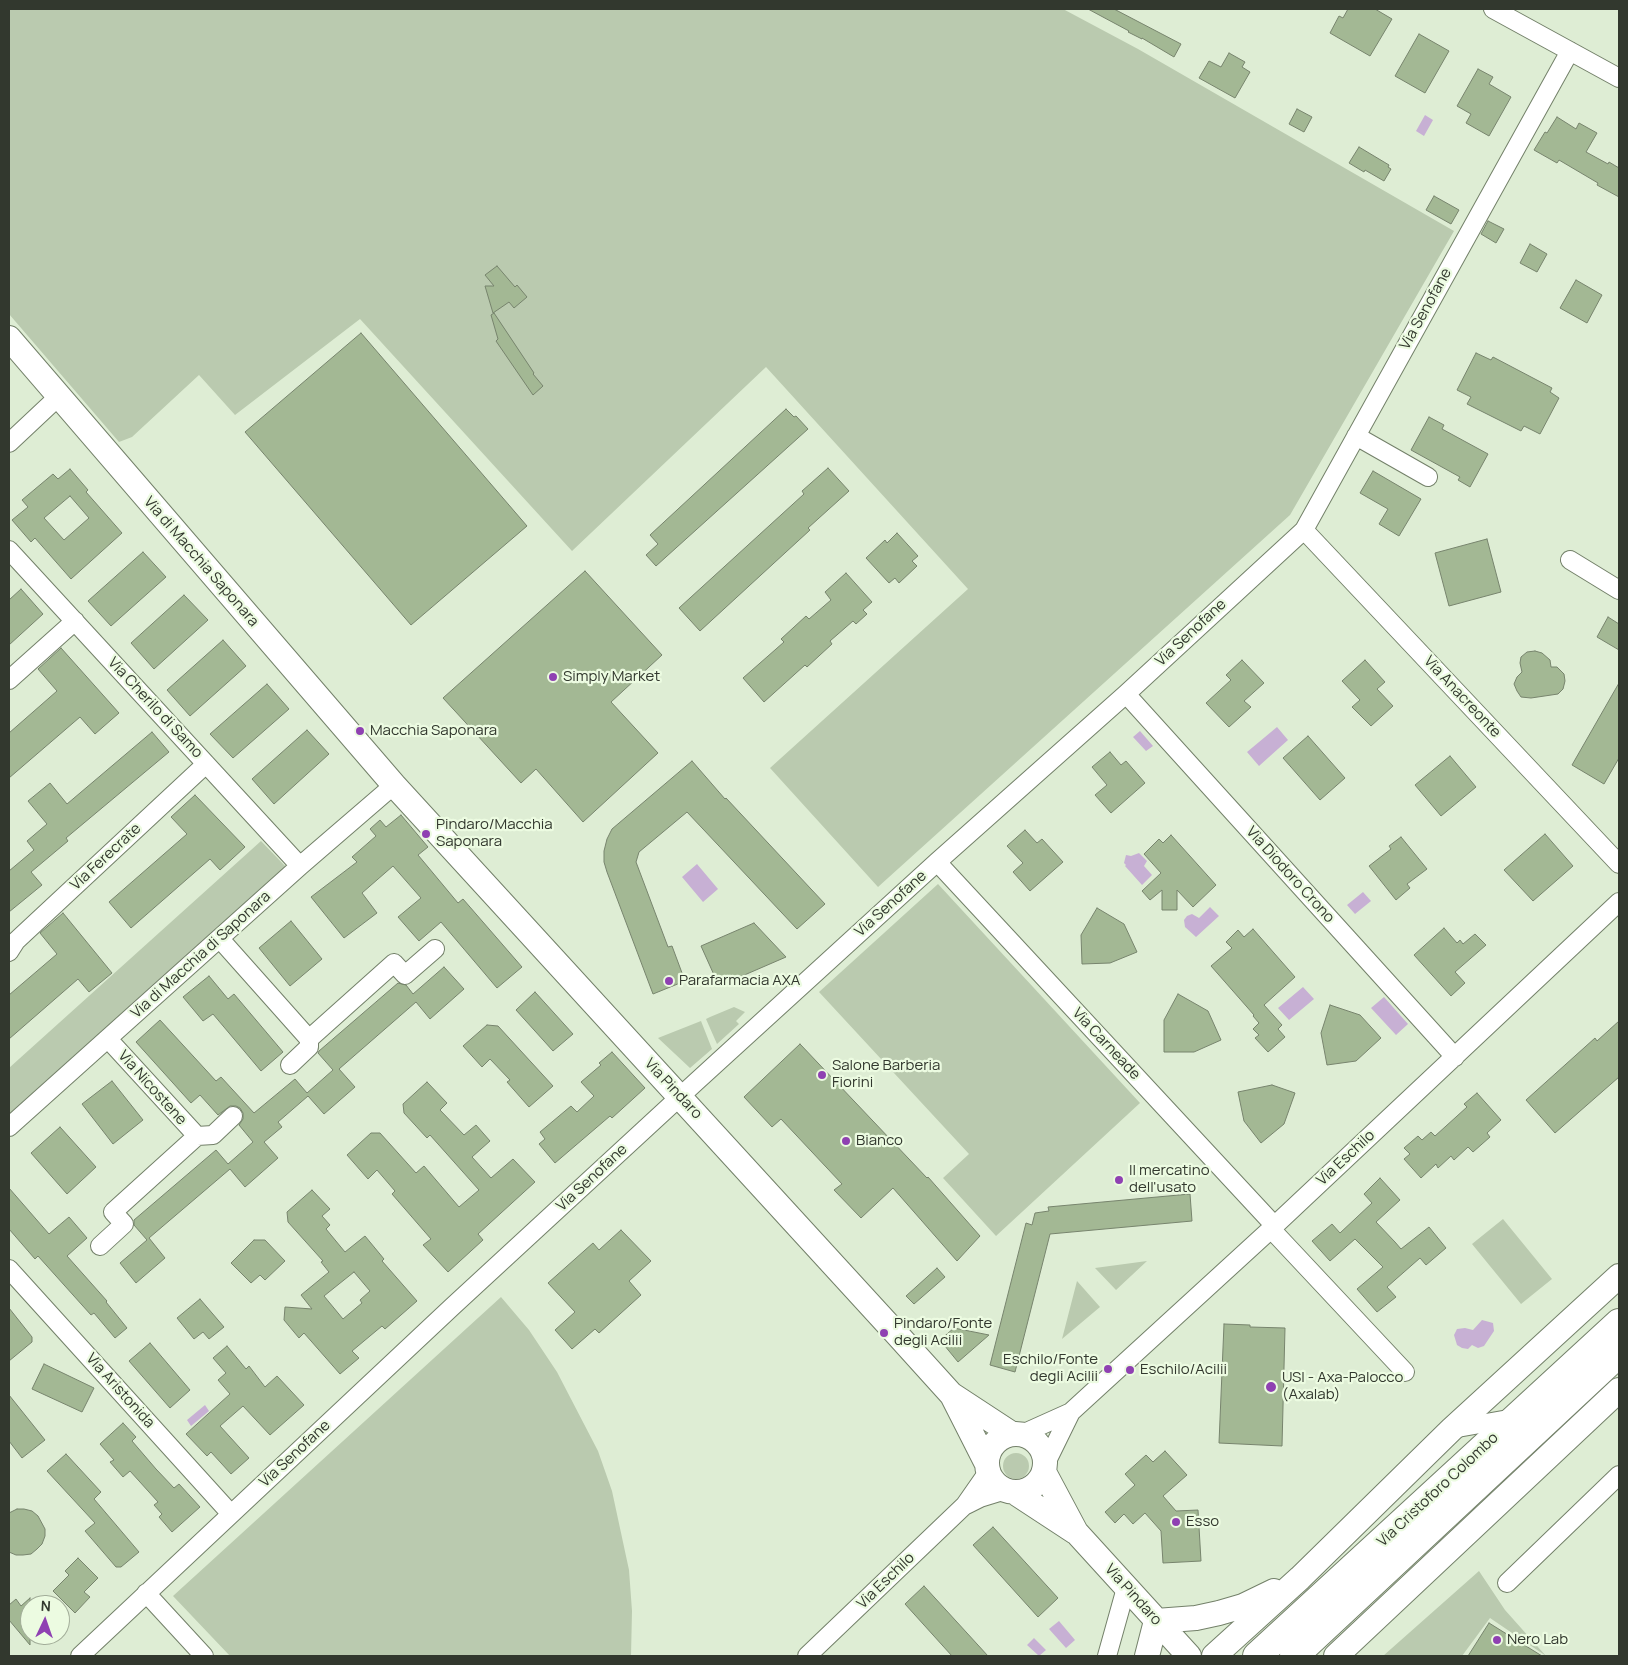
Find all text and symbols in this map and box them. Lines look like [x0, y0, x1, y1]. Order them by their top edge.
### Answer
street label: Via Senofane [1396, 265, 1456, 353]
street label: Via di Macchia Saponara [140, 493, 262, 631]
street label: Via Senofane [1152, 596, 1230, 670]
street label: Via Anacreonte [1420, 652, 1504, 742]
street label: Via Cherilo di Samo [104, 654, 206, 762]
place label: Simply Market [563, 668, 660, 686]
marker: Simply Market [547, 671, 559, 683]
place label: Macchia Saponara [370, 722, 497, 740]
marker: Macchia Saponara [354, 725, 366, 737]
place label: Pindaro/Macchia Saponara [436, 816, 553, 851]
street label: Via Ferecrate [67, 820, 145, 894]
street label: Via Diodoro Crono [1242, 823, 1338, 927]
marker: Pindaro/Macchia Saponara [420, 828, 432, 840]
street label: Via Senofane [851, 867, 931, 941]
street label: Via di Macchia di Saponara [128, 888, 274, 1022]
place label: Parafarmacia AXA [679, 972, 800, 990]
marker: Parafarmacia AXA [663, 975, 675, 987]
street label: Via Carneade [1068, 1004, 1144, 1084]
street label: Via Nicostene [114, 1047, 190, 1129]
street label: Via Pindaro [640, 1055, 706, 1123]
place label: Salone Barberia Fiorini [832, 1057, 940, 1092]
marker: Salone Barberia Fiorini [816, 1069, 828, 1081]
street label: Via Eschilo [1313, 1126, 1379, 1190]
place label: Bianco [856, 1132, 903, 1150]
marker: Bianco [840, 1135, 852, 1147]
street label: Via Senofane [553, 1141, 631, 1215]
place label: Il mercatino dell'usato [1129, 1162, 1210, 1197]
marker: Il mercatino dell'usato [1113, 1174, 1125, 1186]
place label: Pindaro/Fonte degli Acilii [894, 1315, 992, 1350]
marker: Pindaro/Fonte degli Acilii [878, 1327, 890, 1339]
street label: Via Aristonida [82, 1350, 158, 1432]
place label: Eschilo/Fonte degli Acilii [1003, 1351, 1098, 1386]
place label: Eschilo/Acilii [1140, 1361, 1227, 1379]
marker: Eschilo/Fonte degli Acilii [1102, 1363, 1114, 1375]
marker: Eschilo/Acilii [1124, 1364, 1136, 1376]
place label: USI - Axa-Palocco (Axalab) [1282, 1369, 1403, 1404]
marker: USI - Axa-Palocco (Axalab) [1264, 1380, 1278, 1394]
street label: Via Senofane [256, 1417, 334, 1491]
street label: Via Cristoforo Colombo [1374, 1429, 1502, 1551]
place label: Esso [1186, 1513, 1219, 1531]
marker: Esso [1170, 1516, 1182, 1528]
street label: Via Eschilo [853, 1549, 919, 1613]
street label: Via Pindaro [1101, 1561, 1165, 1629]
north arrow [20, 1595, 70, 1645]
text: N [40, 1596, 51, 1615]
place label: Nero Lab [1507, 1631, 1568, 1649]
marker: Nero Lab [1491, 1634, 1503, 1646]

